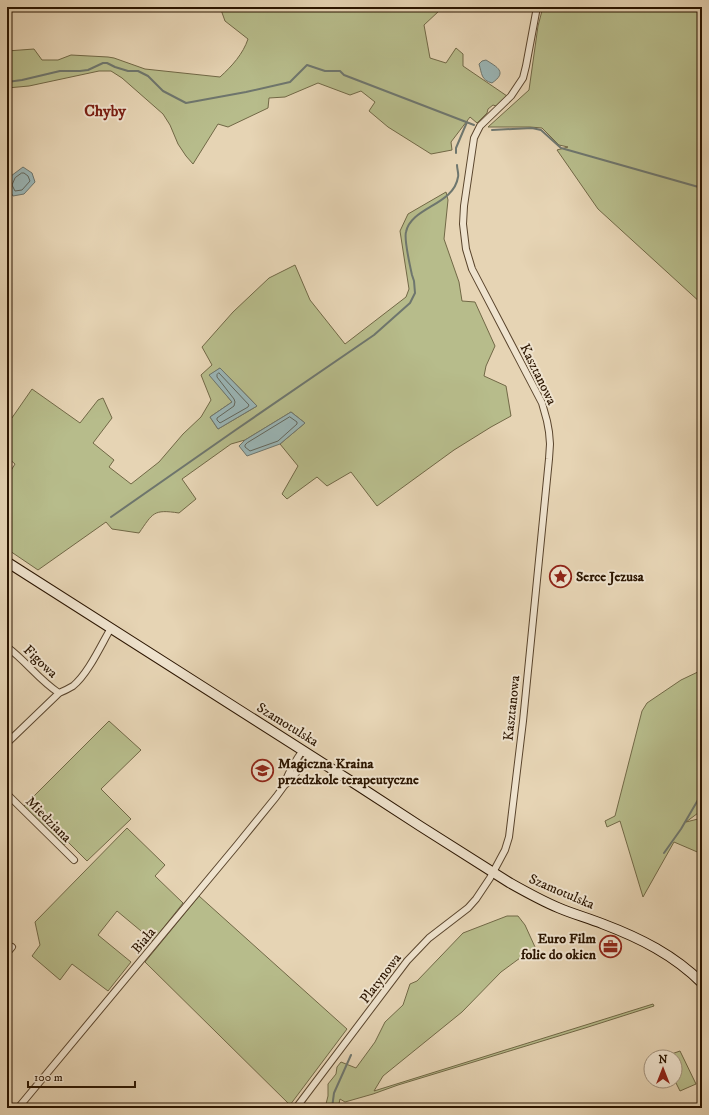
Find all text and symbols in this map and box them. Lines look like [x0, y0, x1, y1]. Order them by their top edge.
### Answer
district label: Chyby [84, 101, 126, 121]
street label: Kasztanowa [516, 341, 561, 408]
place icon: Serce Jezusa [547, 563, 573, 589]
place label: Serce Jezusa [576, 568, 645, 586]
street label: Figowa [19, 641, 61, 682]
street label: Kasztanowa [500, 674, 524, 742]
street label: Szamotulska [253, 699, 322, 751]
place label: Magiczna Kraina przedzkole terapeutyczne [277, 755, 419, 789]
school or university icon: Magiczna Kraina przedzkole terapeutyczne [249, 758, 275, 784]
street label: Miedziana [21, 793, 75, 847]
street label: Szamotulska [526, 870, 597, 914]
street label: Biała [128, 924, 160, 957]
place label: Euro Film folie do okien [520, 930, 597, 964]
office icon: Euro Film folie do okien [598, 933, 624, 959]
street label: Platynowa [356, 950, 406, 1007]
north arrow [643, 1049, 683, 1089]
text: N [658, 1053, 668, 1067]
scale bar [28, 1063, 135, 1089]
text: 100 m [34, 1070, 63, 1085]

